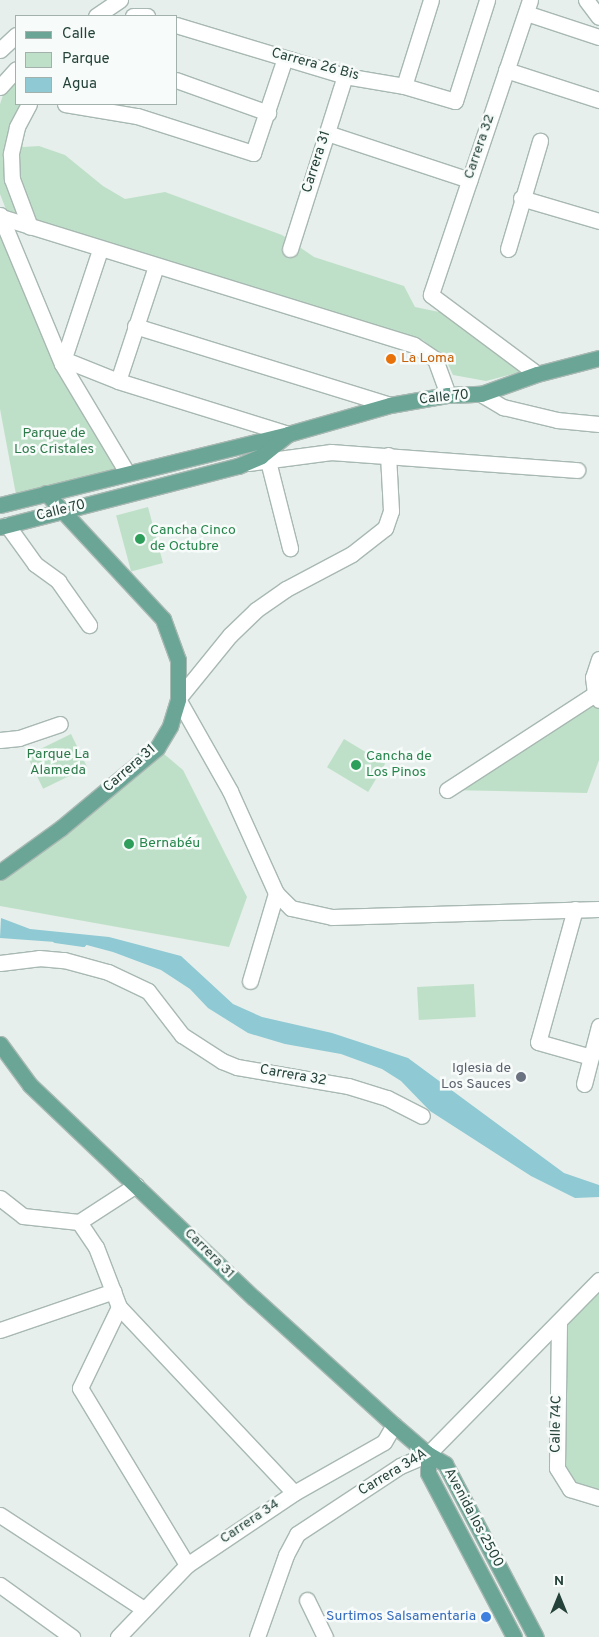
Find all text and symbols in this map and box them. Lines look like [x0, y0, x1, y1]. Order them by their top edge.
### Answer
legend [15, 15, 178, 105]
text: Calle [62, 25, 96, 44]
street label: Carrera 26 Bis [269, 45, 361, 85]
text: Parque [62, 50, 110, 69]
text: Agua [62, 75, 97, 94]
street label: Carrera 32 [461, 112, 499, 182]
street label: Carrera 31 [299, 129, 335, 195]
place label: La Loma [401, 351, 454, 367]
marker: La Loma [385, 353, 397, 365]
street label: Calle 70 [418, 387, 470, 409]
park label: Parque de Los Cristales [14, 426, 94, 458]
street label: Calle 70 [34, 497, 88, 525]
place label: Cancha Cinco de Octubre [150, 523, 236, 556]
marker: Cancha Cinco de Octubre [134, 533, 146, 545]
street label: Carrera 31 [100, 742, 160, 796]
park label: Parque La Alameda [27, 747, 89, 780]
place label: Cancha de Los Pinos [366, 749, 432, 782]
marker: Cancha de Los Pinos [350, 759, 362, 771]
place label: Bernabéu [139, 836, 200, 852]
marker: Bernabéu [123, 838, 135, 850]
place label: Iglesia de Los Sauces [441, 1061, 511, 1094]
street label: Carrera 32 [258, 1062, 328, 1090]
marker: Iglesia de Los Sauces [515, 1071, 527, 1083]
street label: Carrera 31 [180, 1225, 238, 1283]
street label: Calle 74C [548, 1395, 566, 1453]
street label: Carrera 34A [356, 1446, 430, 1500]
street label: Avenida los 2500 [440, 1466, 506, 1570]
street label: Carrera 34 [217, 1496, 283, 1548]
north arrow [534, 1572, 584, 1622]
text: N [554, 1573, 564, 1590]
place label: Surtimos Salsamentaria [326, 1609, 476, 1625]
marker: Surtimos Salsamentaria [480, 1611, 492, 1623]

